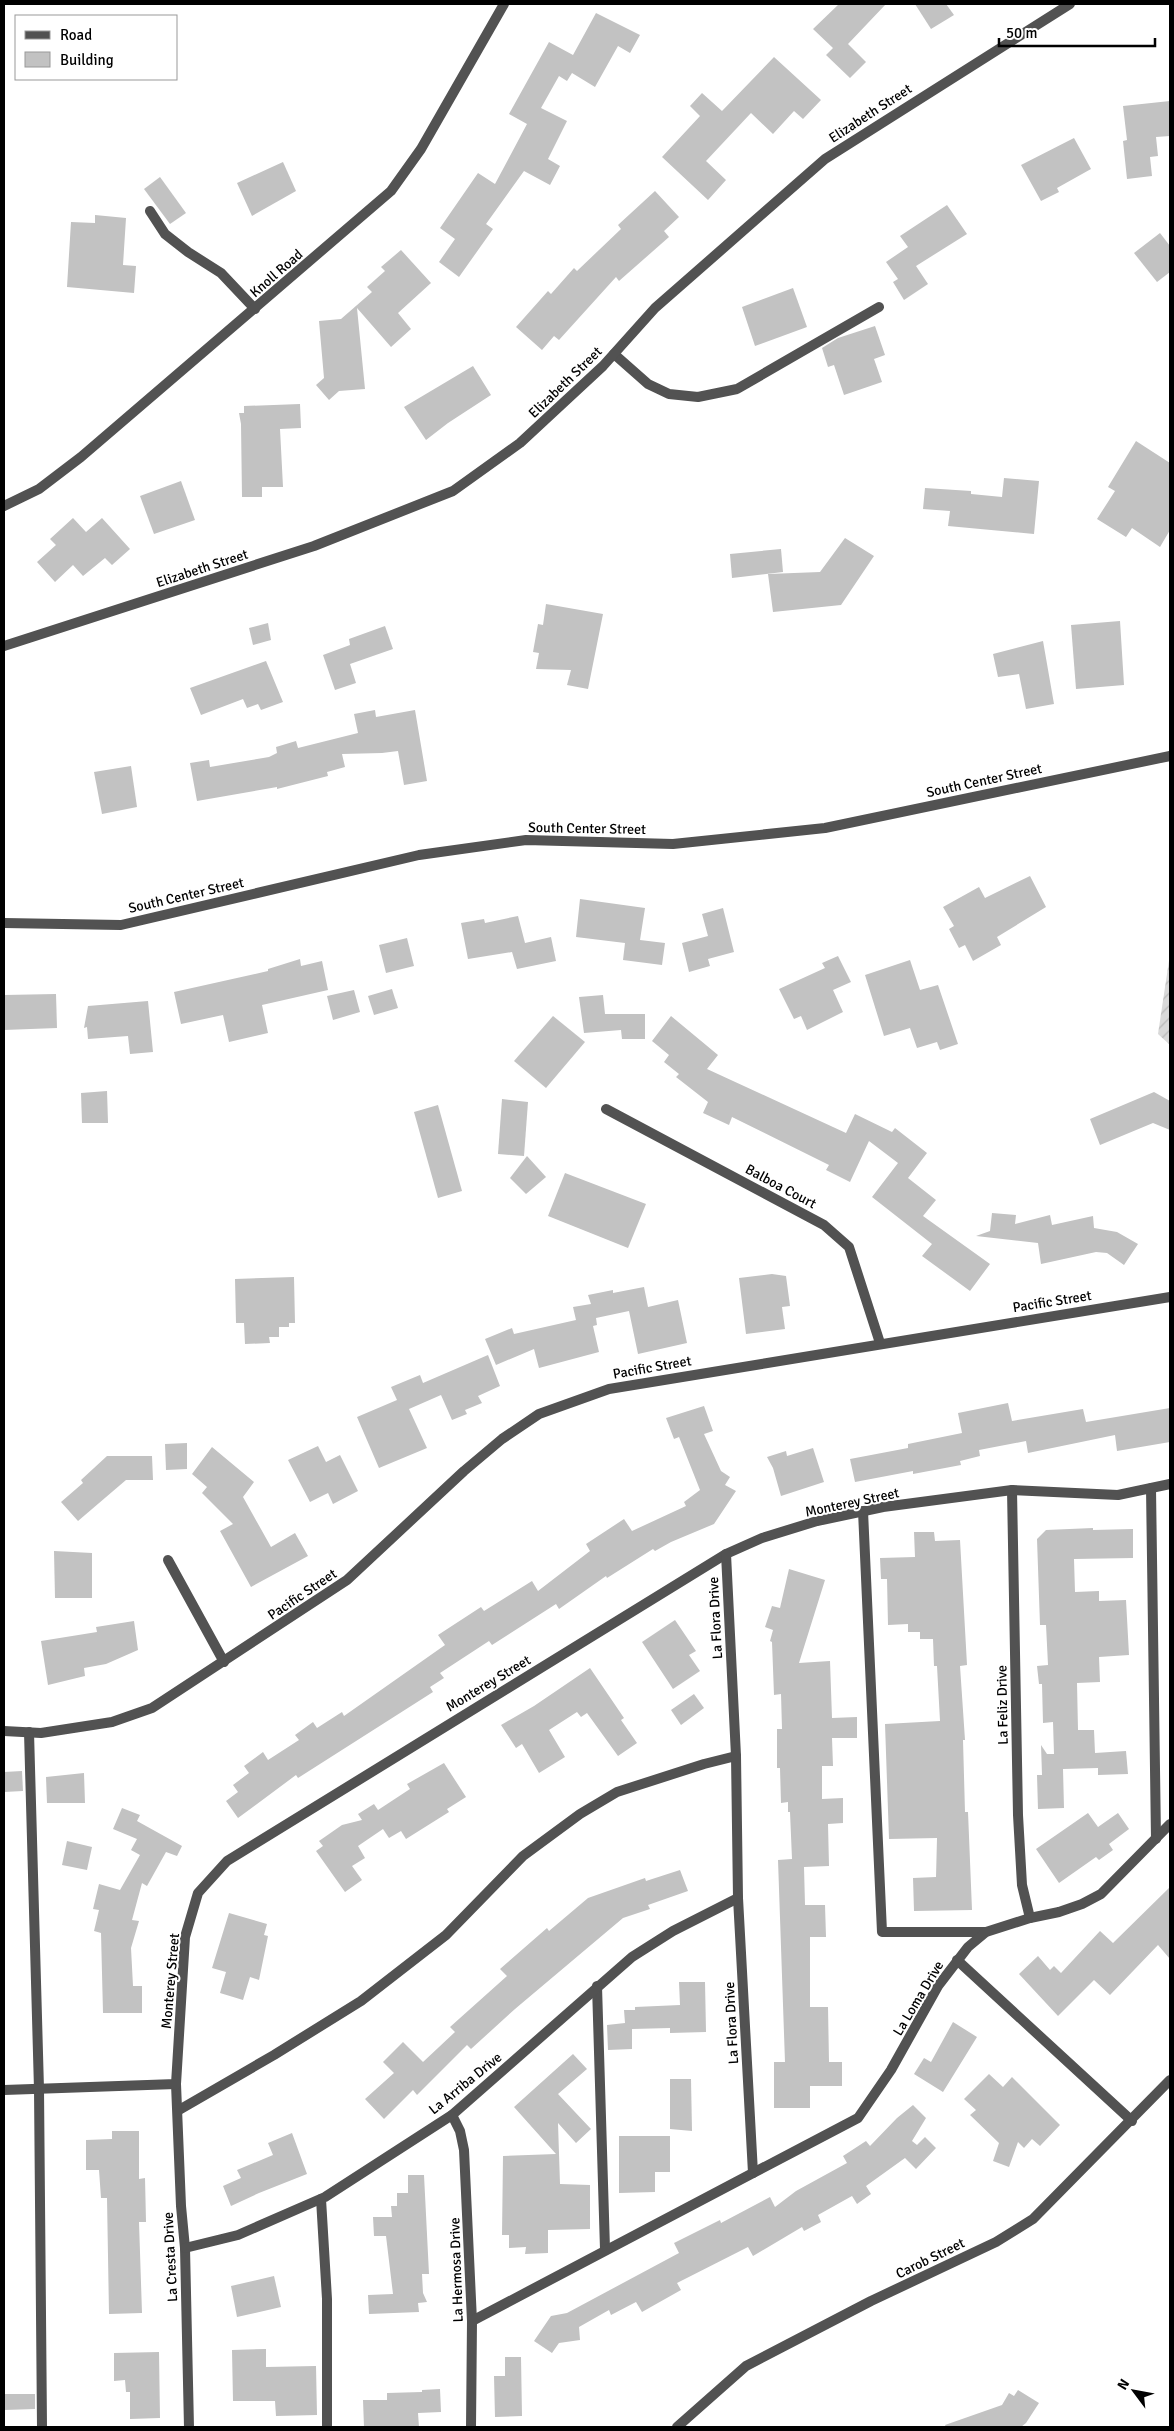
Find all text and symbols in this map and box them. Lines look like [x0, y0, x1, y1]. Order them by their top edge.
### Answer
legend [15, 15, 178, 80]
scale bar [999, 15, 1155, 47]
text: 50 m [1006, 24, 1037, 42]
text: Road [60, 26, 92, 44]
text: Building [60, 51, 114, 69]
street label: Elizabeth Street [826, 80, 915, 147]
street label: Knoll Road [246, 246, 306, 301]
street label: Elizabeth Street [525, 343, 606, 422]
street label: Elizabeth Street [154, 546, 250, 591]
street label: South Center Street [925, 760, 1044, 801]
street label: South Center Street [528, 819, 646, 838]
street label: South Center Street [127, 874, 246, 917]
street label: Balboa Court [742, 1161, 819, 1212]
street label: Pacific Street [1012, 1287, 1093, 1316]
street label: Pacific Street [611, 1352, 693, 1383]
street label: Monterey Street [803, 1484, 901, 1521]
street label: Pacific Street [265, 1565, 340, 1624]
street label: La Flora Drive [705, 1576, 726, 1660]
street label: Monterey Street [443, 1651, 534, 1715]
street label: La Feliz Drive [993, 1665, 1012, 1745]
street label: Monterey Street [158, 1932, 183, 2030]
street label: La Loma Drive [889, 1958, 947, 2039]
street label: La Flora Drive [721, 1981, 742, 2065]
street label: La Arriba Drive [425, 2049, 505, 2118]
street label: La Cresta Drive [160, 2211, 181, 2302]
street label: La Hermosa Drive [446, 2217, 467, 2323]
street label: Carob Street [893, 2234, 968, 2282]
north arrow [1109, 2366, 1159, 2416]
text: N [1114, 2376, 1133, 2393]

